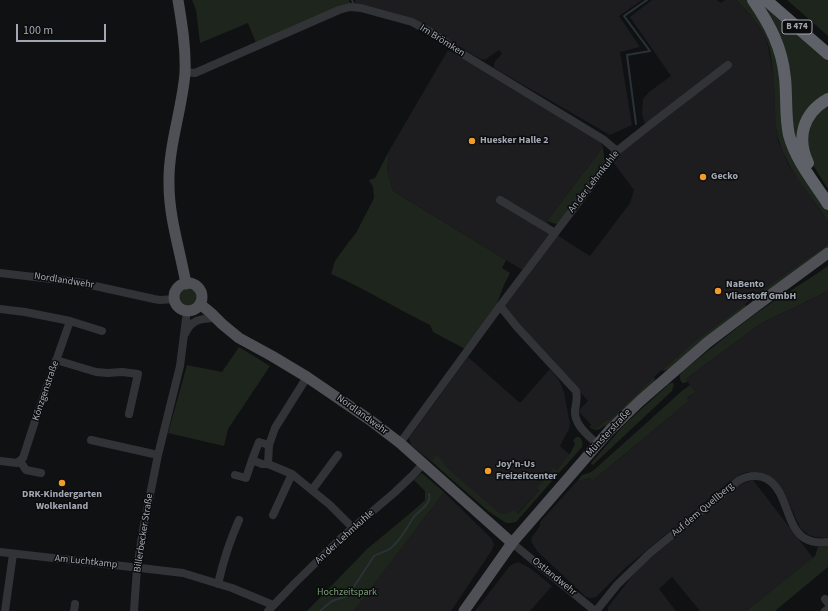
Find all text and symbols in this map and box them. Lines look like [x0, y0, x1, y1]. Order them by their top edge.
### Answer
scale bar [18, 16, 108, 42]
road number: B 474 [782, 20, 812, 34]
text: 100 m [23, 22, 53, 39]
street label: Im Brömken [417, 22, 467, 60]
place label: Huesker Halle 2 [480, 135, 549, 147]
marker: Huesker Halle 2 [467, 136, 477, 146]
street label: An der Lehmkuhle [566, 149, 622, 215]
place label: Gecko [711, 171, 738, 183]
marker: Gecko [698, 172, 708, 182]
street label: Nordlandwehr [33, 270, 95, 292]
place label: NaBento Vliesstoff GmbH [726, 279, 796, 302]
marker: NaBento Vliesstoff GmbH [713, 286, 723, 296]
street label: Könzgenstraße [30, 360, 62, 422]
street label: Nordlandwehr [334, 392, 390, 438]
street label: Münsterstraße [584, 407, 634, 459]
place label: Joy'n-Us Freizeitcenter [496, 459, 557, 482]
marker: Joy'n-Us Freizeitcenter [483, 466, 493, 476]
marker: DRK-Kindergarten Wolkenland [57, 478, 67, 488]
street label: Auf dem Quellberg [669, 480, 737, 540]
place label: DRK-Kindergarten Wolkenland [22, 489, 102, 512]
street label: Billerbecker Straße [132, 493, 156, 573]
street label: An der Lehmkuhle [313, 507, 377, 567]
street label: Am Luchtkamp [54, 553, 118, 571]
street label: Ostlandwehr [529, 555, 579, 599]
park label: Hochzeitspark [317, 587, 377, 599]

